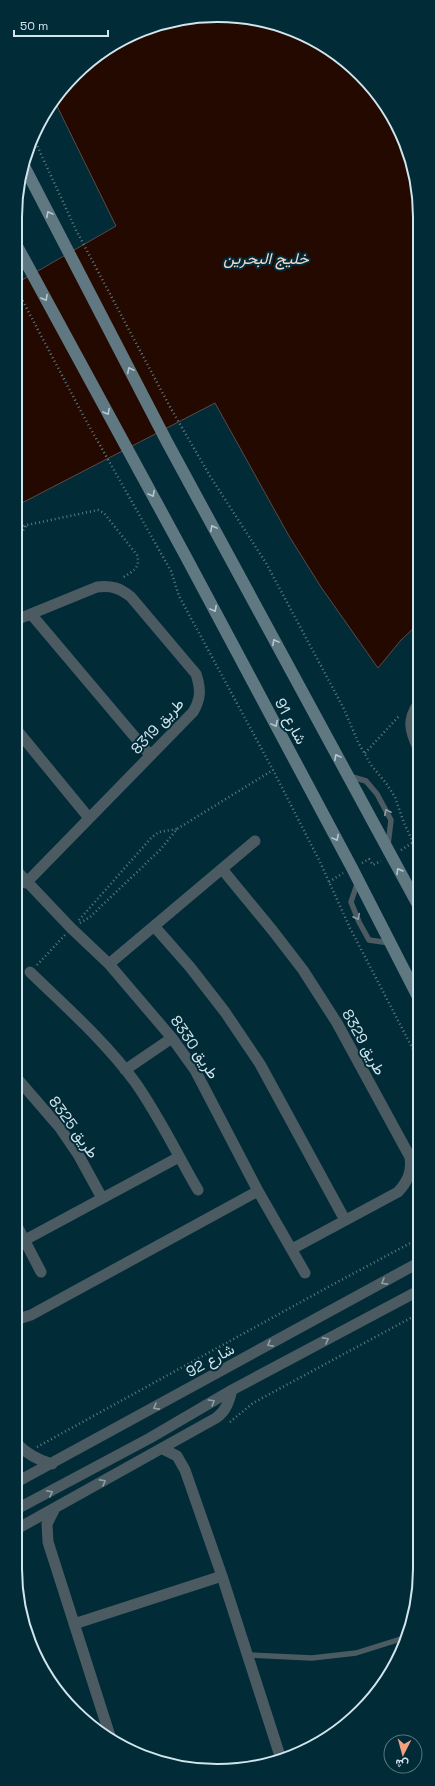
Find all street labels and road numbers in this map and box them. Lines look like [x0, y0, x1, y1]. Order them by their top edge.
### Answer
street label: طريق 8319 [126, 694, 188, 759]
street label: شارع 91 [269, 695, 311, 748]
street label: طريق 8329 [337, 1006, 390, 1079]
street label: طريق 8330 [166, 1012, 223, 1083]
street label: طريق 8325 [44, 1092, 103, 1163]
street label: شارع 92 [183, 1339, 239, 1383]

